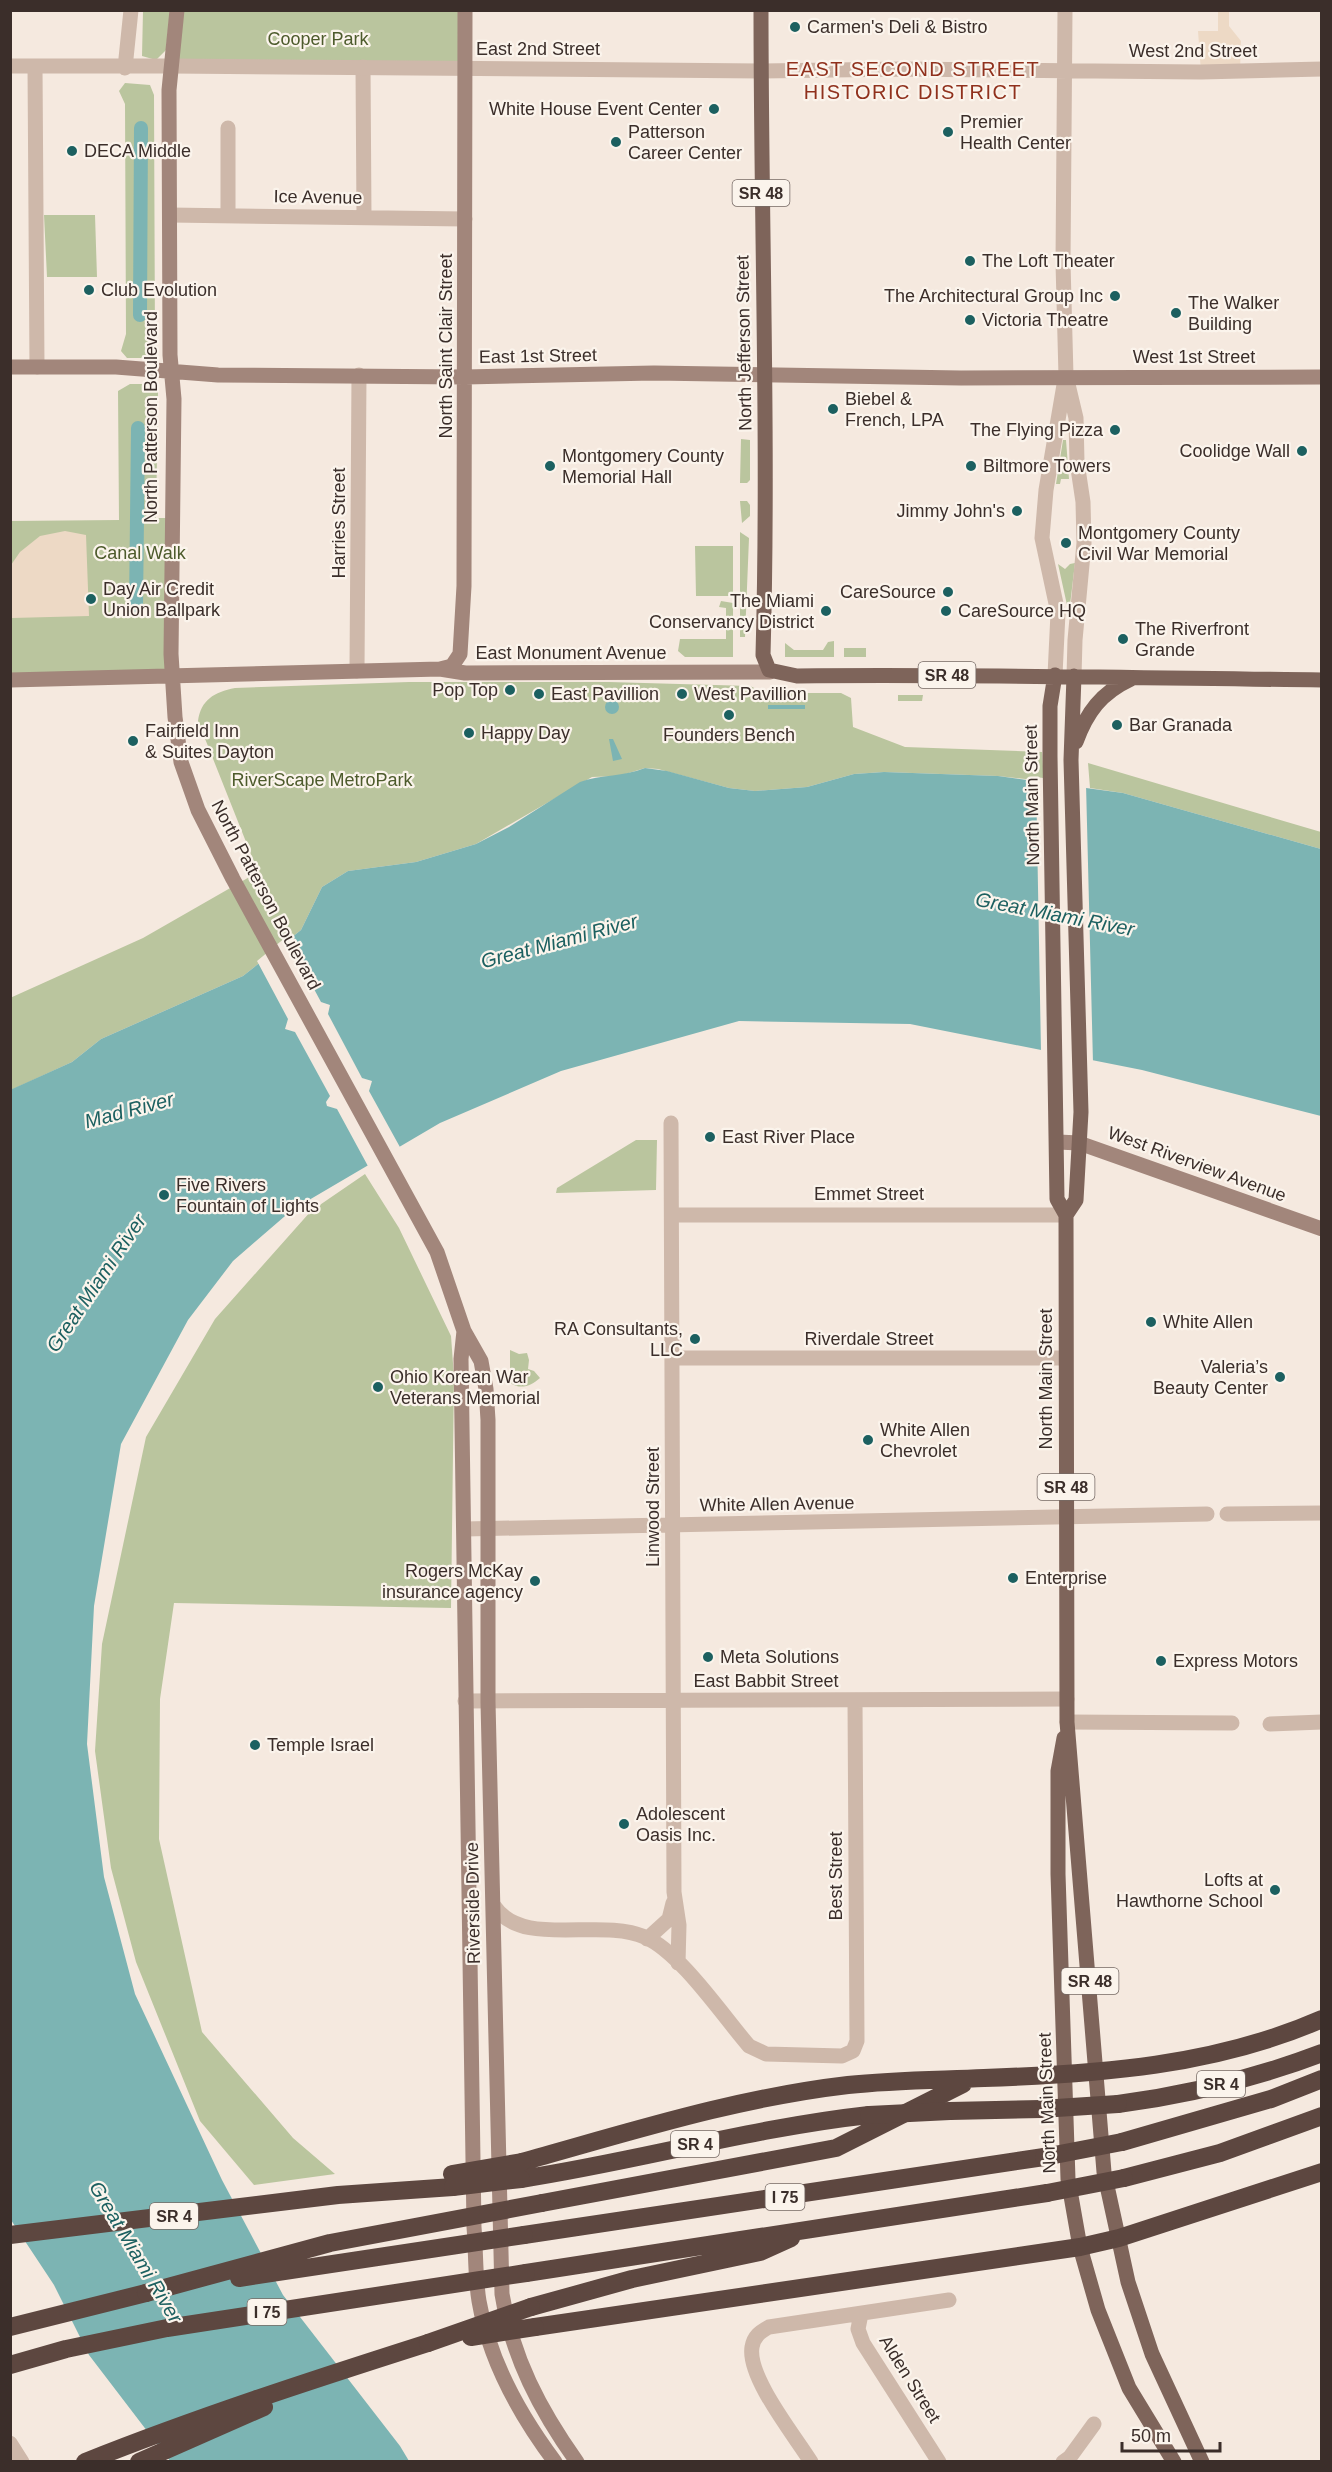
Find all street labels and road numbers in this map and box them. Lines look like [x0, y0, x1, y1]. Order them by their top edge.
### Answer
street label: East 2nd Street [476, 39, 600, 59]
street label: West 2nd Street [1129, 41, 1257, 61]
road number: SR 48 [732, 180, 789, 206]
street label: Ice Avenue [273, 186, 363, 208]
street label: North Saint Clair Street [436, 253, 456, 439]
street label: North Jefferson Street [732, 255, 756, 431]
street label: North Patterson Boulevard [141, 311, 161, 523]
street label: East 1st Street [479, 345, 597, 367]
street label: West 1st Street [1133, 347, 1255, 367]
street label: Harries Street [329, 467, 349, 579]
street label: East Monument Avenue [476, 643, 666, 663]
road number: SR 48 [918, 662, 976, 688]
street label: North Main Street [1021, 724, 1043, 866]
street label: North Patterson Boulevard [207, 797, 325, 993]
street label: West Riverview Avenue [1105, 1122, 1289, 1206]
street label: Emmet Street [814, 1184, 924, 1204]
street label: North Main Street [1036, 1308, 1056, 1450]
street label: Riverdale Street [804, 1329, 934, 1349]
street label: Linwood Street [643, 1447, 663, 1567]
road number: SR 48 [1038, 1474, 1094, 1500]
street label: White Allen Avenue [699, 1493, 855, 1515]
street label: East Babbit Street [693, 1671, 839, 1691]
street label: Best Street [826, 1831, 846, 1921]
street label: Riverside Drive [462, 1842, 484, 1964]
road number: SR 48 [1062, 1968, 1118, 1994]
street label: North Main Street [1035, 2032, 1059, 2174]
road number: SR 4 [1197, 2071, 1245, 2097]
road number: SR 4 [671, 2131, 719, 2157]
road number: I 75 [766, 2184, 804, 2210]
road number: SR 4 [150, 2203, 198, 2229]
road number: I 75 [248, 2299, 286, 2325]
street label: Alden Street [875, 2332, 945, 2426]

